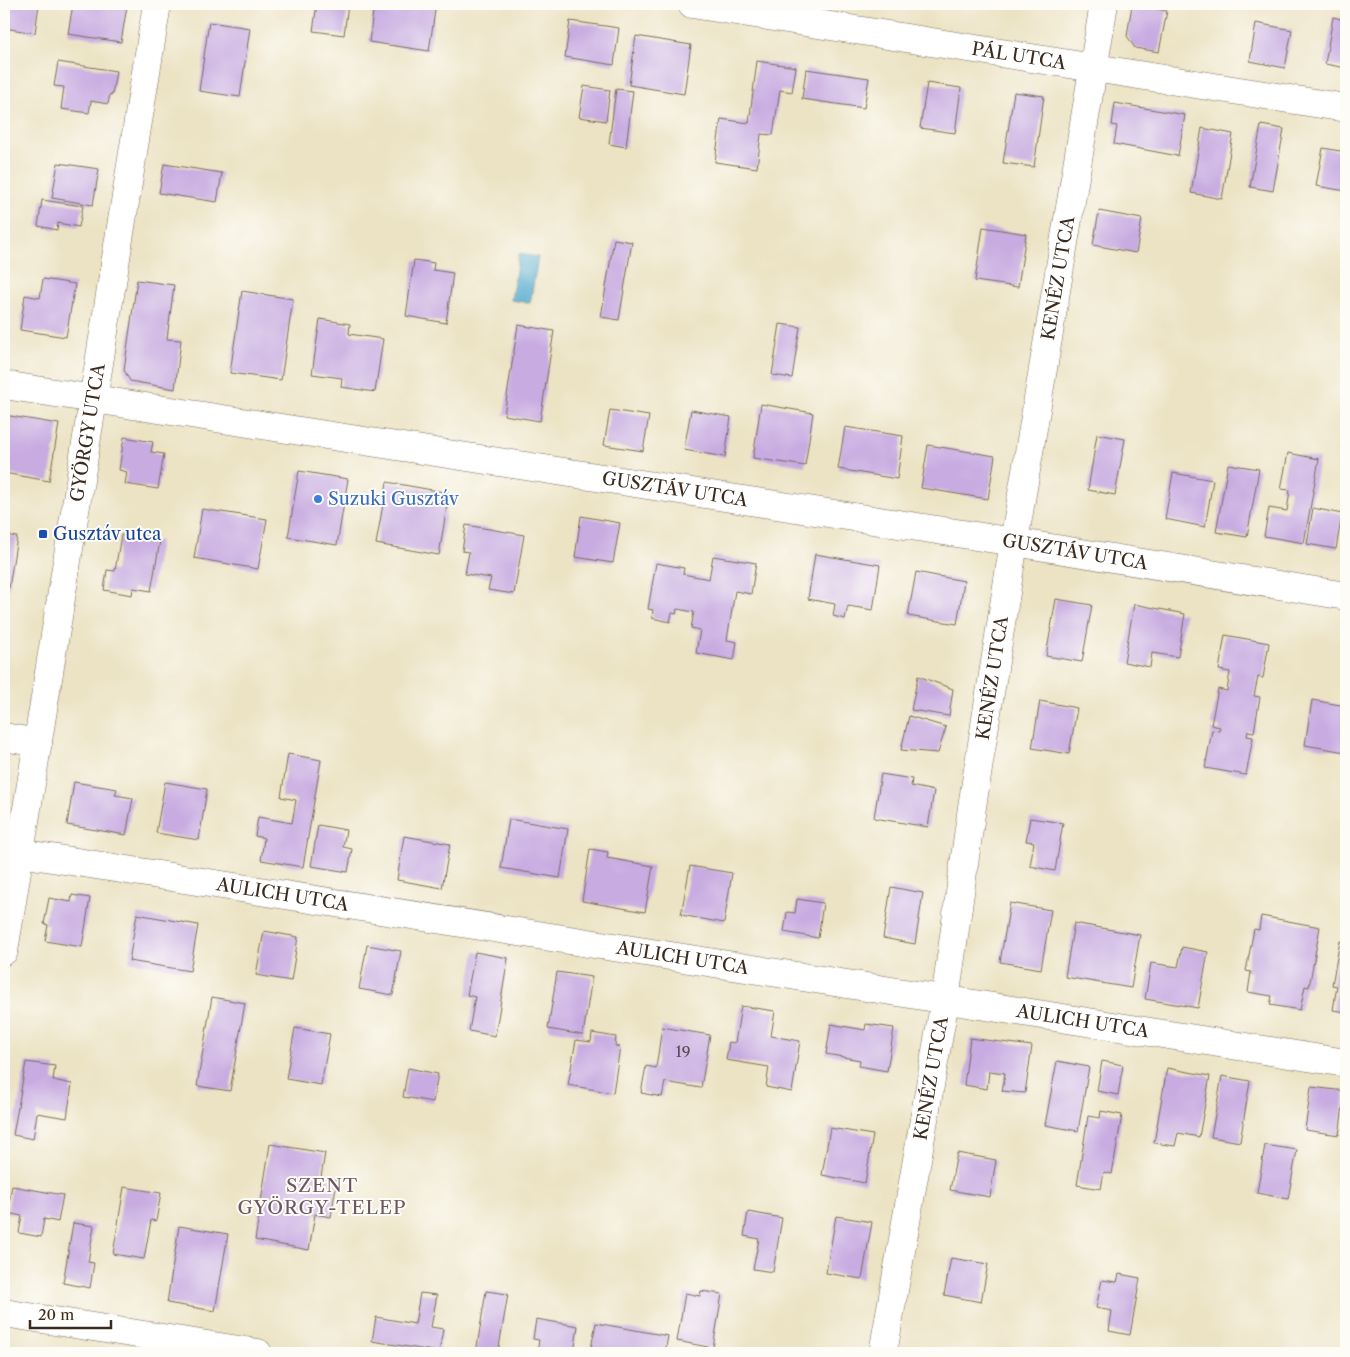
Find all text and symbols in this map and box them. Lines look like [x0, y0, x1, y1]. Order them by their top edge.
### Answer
street label: PÁL UTCA [970, 38, 1068, 74]
street label: KENÉZ UTCA [1037, 214, 1079, 342]
street label: GYÖRGY UTCA [66, 361, 110, 504]
street label: GUSZTÁV UTCA [601, 467, 750, 512]
place label: Suzuki Gusztáv [328, 488, 459, 510]
marker: Suzuki Gusztáv [312, 493, 324, 505]
place label: Gusztáv utca [53, 523, 162, 545]
marker: Gusztáv utca [37, 528, 49, 540]
street label: GUSZTÁV UTCA [1001, 529, 1150, 575]
street label: KENÉZ UTCA [972, 614, 1013, 742]
street label: AULICH UTCA [214, 873, 351, 916]
street label: AULICH UTCA [614, 936, 751, 979]
street label: AULICH UTCA [1014, 1000, 1151, 1043]
street label: KENÉZ UTCA [910, 1014, 953, 1142]
house number: 19 [675, 1042, 691, 1061]
district label: SZENT GYÖRGY-TELEP [237, 1174, 407, 1219]
scale bar [30, 1297, 111, 1329]
text: 20 m [38, 1305, 74, 1324]

